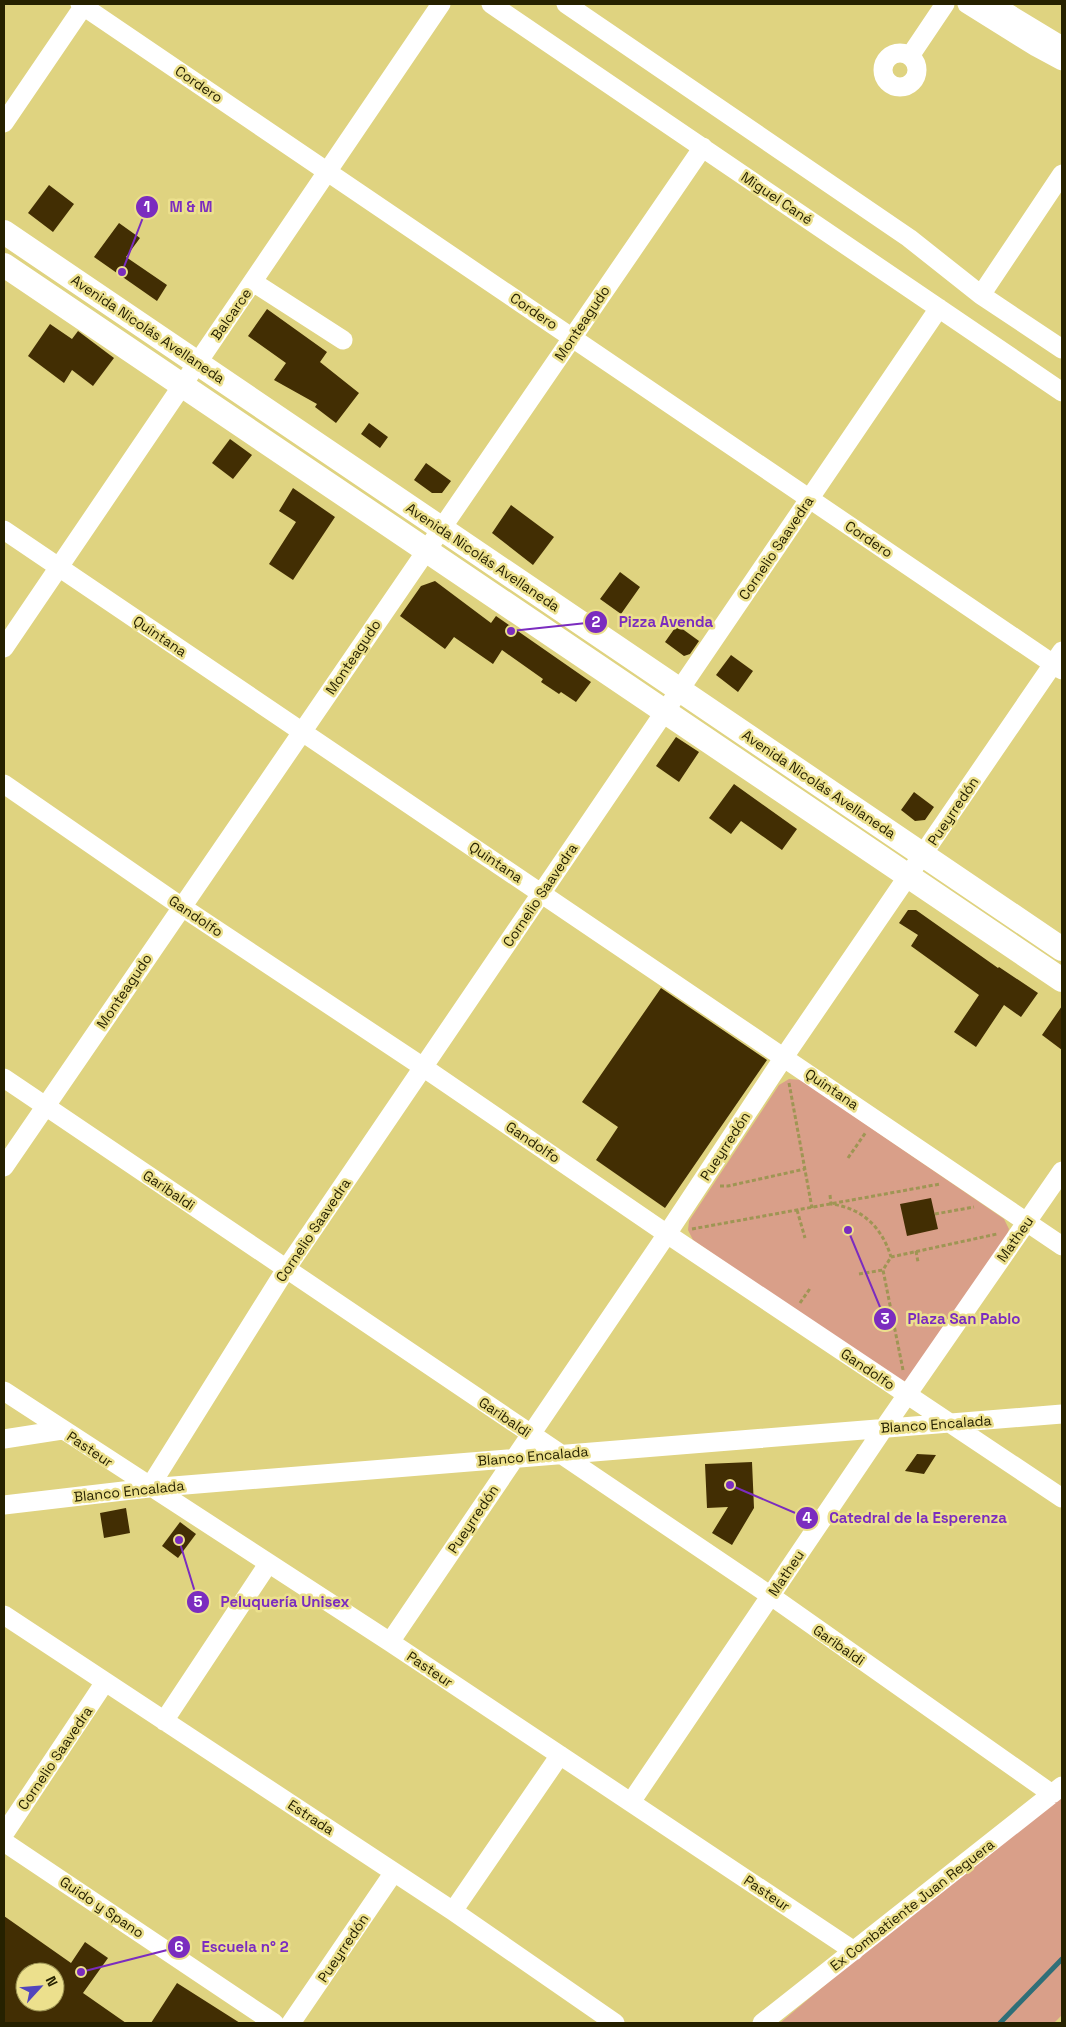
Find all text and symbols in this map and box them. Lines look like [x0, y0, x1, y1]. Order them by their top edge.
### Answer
street label: Cordero [172, 62, 226, 106]
street label: Miguel Cané [738, 168, 816, 228]
callout: M & M [135, 192, 223, 222]
text: 1 [144, 197, 150, 216]
text: M & M [170, 197, 212, 216]
street label: Avenida Nicolás Avellaneda [68, 271, 228, 387]
street label: Monteagudo [550, 282, 614, 364]
street label: Balcarce [207, 285, 255, 343]
street label: Cordero [507, 289, 561, 333]
street label: Cornelio Saavedra [735, 493, 817, 603]
street label: Avenida Nicolás Avellaneda [403, 499, 563, 615]
street label: Cordero [842, 517, 896, 561]
callout: Pizza Avenda [584, 607, 723, 637]
street label: Quintana [130, 612, 190, 660]
text: 2 [592, 612, 601, 631]
text: Pizza Avenda [619, 612, 714, 631]
street label: Monteagudo [321, 616, 385, 698]
street label: Avenida Nicolás Avellaneda [739, 726, 899, 842]
street label: Pueyrredón [924, 773, 982, 849]
street label: Quintana [466, 838, 526, 886]
street label: Cornelio Saavedra [499, 840, 581, 950]
street label: Gandolfo [165, 891, 227, 941]
street label: Monteagudo [92, 950, 156, 1032]
street label: Quintana [802, 1065, 862, 1113]
street label: Pueyrredón [696, 1108, 754, 1184]
street label: Gandolfo [502, 1117, 564, 1167]
street label: Garibaldi [140, 1166, 198, 1214]
street label: Cornelio Saavedra [272, 1175, 354, 1285]
street label: Matheu [993, 1213, 1037, 1265]
callout: Plaza San Pablo [872, 1304, 1030, 1334]
text: 3 [880, 1309, 890, 1328]
text: Plaza San Pablo [907, 1309, 1021, 1328]
street label: Gandolfo [837, 1344, 899, 1394]
street label: Garibaldi [476, 1393, 534, 1441]
street label: Blanco Encalada [880, 1411, 992, 1437]
street label: Pasteur [63, 1427, 117, 1471]
street label: Blanco Encalada [477, 1442, 589, 1470]
street label: Blanco Encalada [73, 1476, 185, 1506]
street label: Pueyrredón [444, 1481, 502, 1557]
callout: Catedral de la Esperenza [794, 1503, 1017, 1533]
text: 4 [802, 1508, 812, 1527]
text: Catedral de la Esperenza [829, 1508, 1007, 1527]
street label: Matheu [764, 1547, 808, 1599]
callout: Peluquería Unisex [186, 1587, 360, 1617]
text: 5 [193, 1592, 203, 1611]
text: Peluquería Unisex [221, 1592, 350, 1611]
street label: Garibaldi [810, 1621, 868, 1669]
street label: Pasteur [403, 1647, 457, 1691]
street label: Cornelio Saavedra [14, 1703, 96, 1813]
street label: Estrada [284, 1795, 338, 1839]
street label: Ex Combatiente Juan Reguera [826, 1835, 998, 1975]
street label: Pasteur [740, 1871, 794, 1915]
street label: Guido y Spano [57, 1872, 147, 1942]
street label: Pueyrredón [314, 1910, 372, 1986]
callout: Escuela n° 2 [166, 1932, 298, 1962]
text: 6 [174, 1937, 184, 1956]
text: Escuela n° 2 [201, 1937, 289, 1956]
north arrow [15, 1962, 65, 2012]
text: N [42, 1973, 62, 1989]

